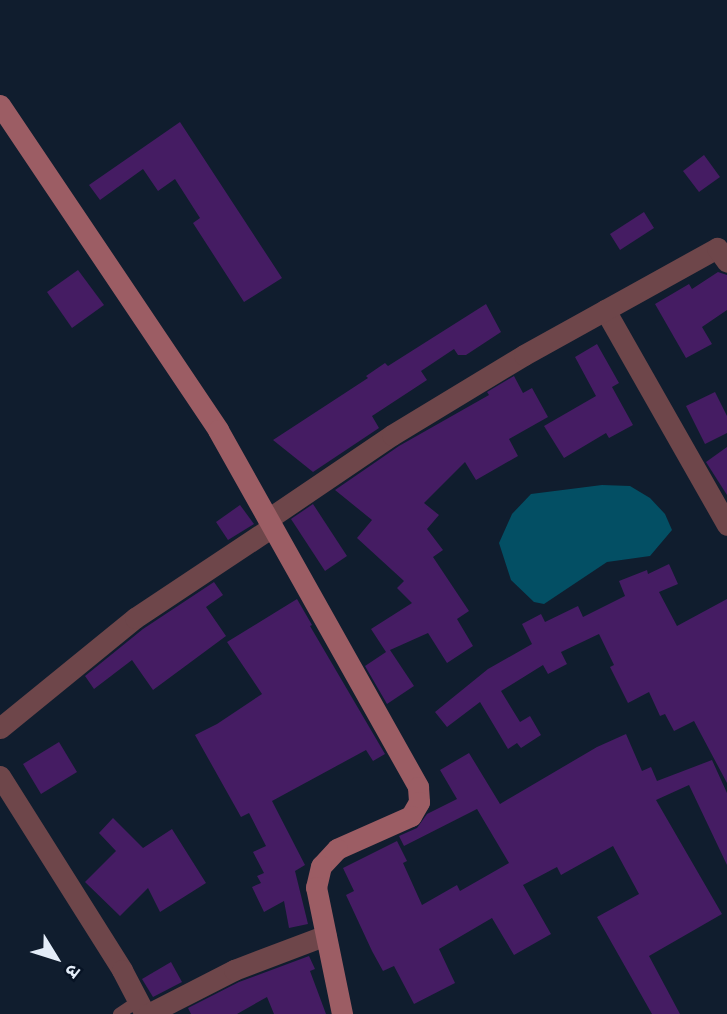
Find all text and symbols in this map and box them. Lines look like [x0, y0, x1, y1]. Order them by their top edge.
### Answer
north arrow [21, 923, 91, 993]
text: उ [60, 960, 85, 983]

